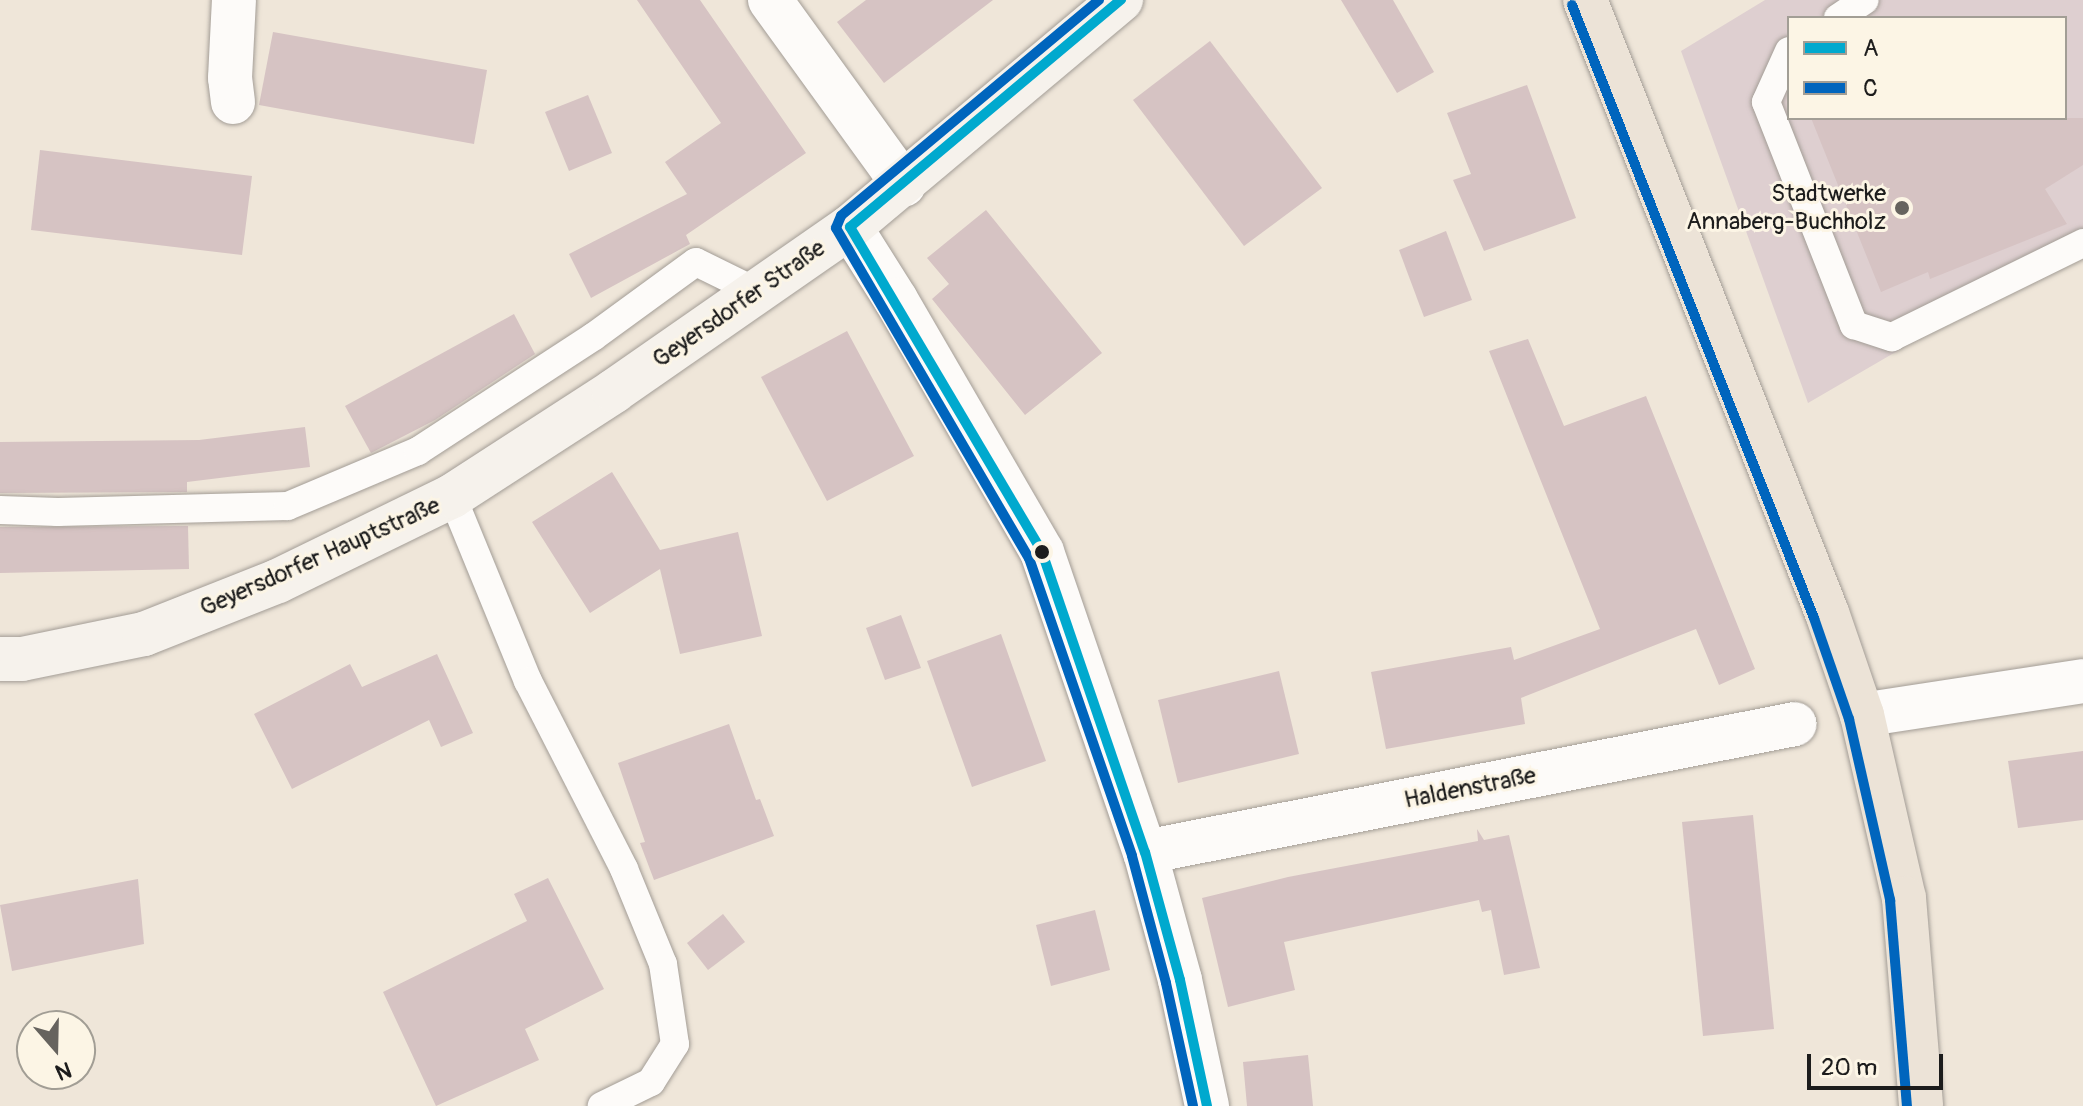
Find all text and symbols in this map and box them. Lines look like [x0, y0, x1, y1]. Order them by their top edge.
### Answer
legend [1787, 16, 2067, 120]
text: A [1863, 34, 1879, 63]
text: C [1863, 74, 1878, 103]
place label: Stadtwerke Annaberg-Buchholz [1686, 180, 1886, 236]
marker: Stadtwerke Annaberg-Buchholz [1893, 199, 1911, 217]
street label: Geyersdorfer Straße [647, 234, 831, 374]
street label: Geyersdorfer Hauptstraße [196, 491, 444, 623]
unlabelled marker [1034, 544, 1050, 560]
street label: Haldenstraße [1402, 761, 1538, 815]
north arrow [16, 1010, 96, 1090]
scale bar [1811, 1038, 1947, 1088]
text: 20 m [1821, 1053, 1877, 1082]
text: N [52, 1055, 75, 1086]

